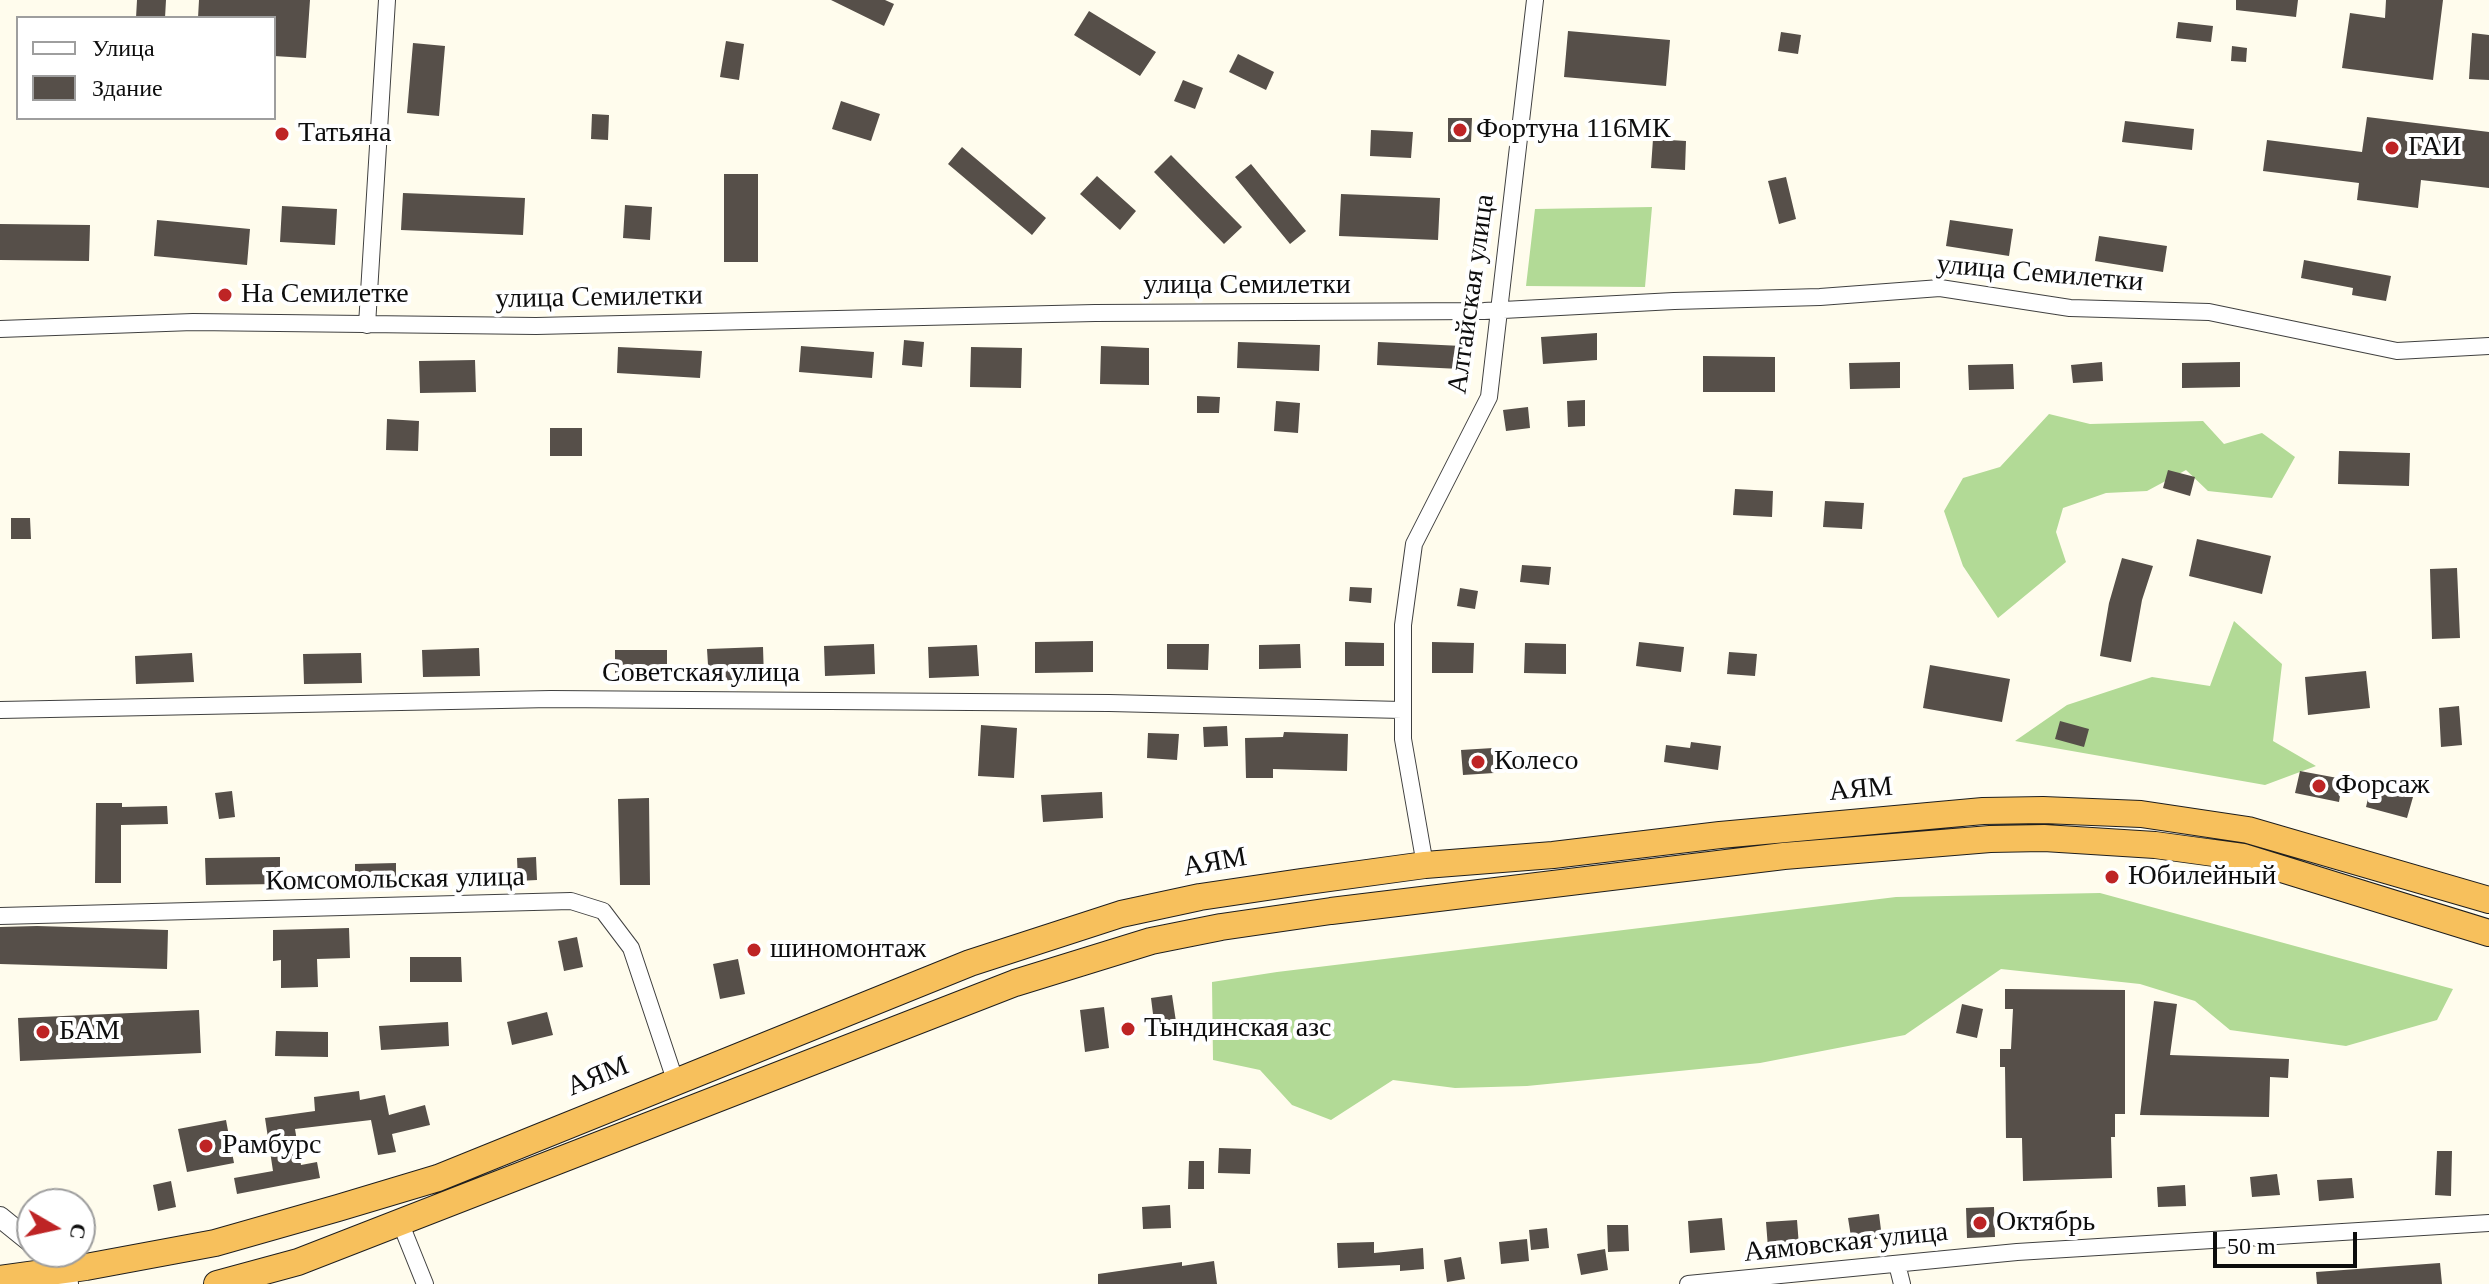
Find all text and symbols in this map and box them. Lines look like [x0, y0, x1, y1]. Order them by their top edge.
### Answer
legend [16, 16, 276, 120]
text: Улица [92, 35, 155, 61]
text: Здание [92, 75, 163, 101]
place label: Фортуна 116МК [1476, 113, 1671, 147]
place label: Татьяна [298, 117, 391, 151]
marker: Фортуна 116МК [1451, 121, 1469, 139]
marker: Татьяна [273, 125, 291, 143]
place label: ГАИ [2408, 131, 2462, 165]
marker: ГАИ [2383, 139, 2401, 157]
street label: Алтайская улица [1441, 192, 1503, 396]
street label: улица Семилетки [1935, 248, 2145, 300]
street label: улица Семилетки [1143, 269, 1351, 303]
place label: На Семилетке [241, 278, 409, 312]
street label: улица Семилетки [495, 279, 703, 317]
marker: На Семилетке [216, 286, 234, 304]
street label: Советская улица [602, 657, 800, 691]
place label: Колесо [1494, 745, 1578, 779]
marker: Колесо [1469, 753, 1487, 771]
place label: Форсаж [2335, 769, 2430, 803]
street label: АЯМ [1828, 770, 1894, 810]
marker: Форсаж [2310, 777, 2328, 795]
street label: АЯМ [1181, 841, 1249, 885]
place label: Юбилейный [2128, 860, 2276, 894]
street label: Комсомольская улица [265, 861, 525, 899]
marker: Юбилейный [2103, 868, 2121, 886]
place label: шиномонтаж [770, 933, 926, 967]
marker: шиномонтаж [745, 941, 763, 959]
place label: Тындинская азс [1144, 1012, 1332, 1046]
place label: БАМ [59, 1015, 120, 1049]
marker: Тындинская азс [1119, 1020, 1137, 1038]
marker: БАМ [34, 1023, 52, 1041]
street label: АЯМ [562, 1049, 634, 1105]
place label: Рамбурс [222, 1129, 321, 1163]
marker: Рамбурс [197, 1137, 215, 1155]
north arrow [16, 1188, 96, 1268]
place label: Октябрь [1996, 1206, 2095, 1240]
marker: Октябрь [1971, 1214, 1989, 1232]
street label: Аямовская улица [1742, 1216, 1950, 1270]
scale bar [2217, 1216, 2361, 1266]
text: С [65, 1222, 92, 1241]
text: 50 m [2227, 1233, 2276, 1259]

